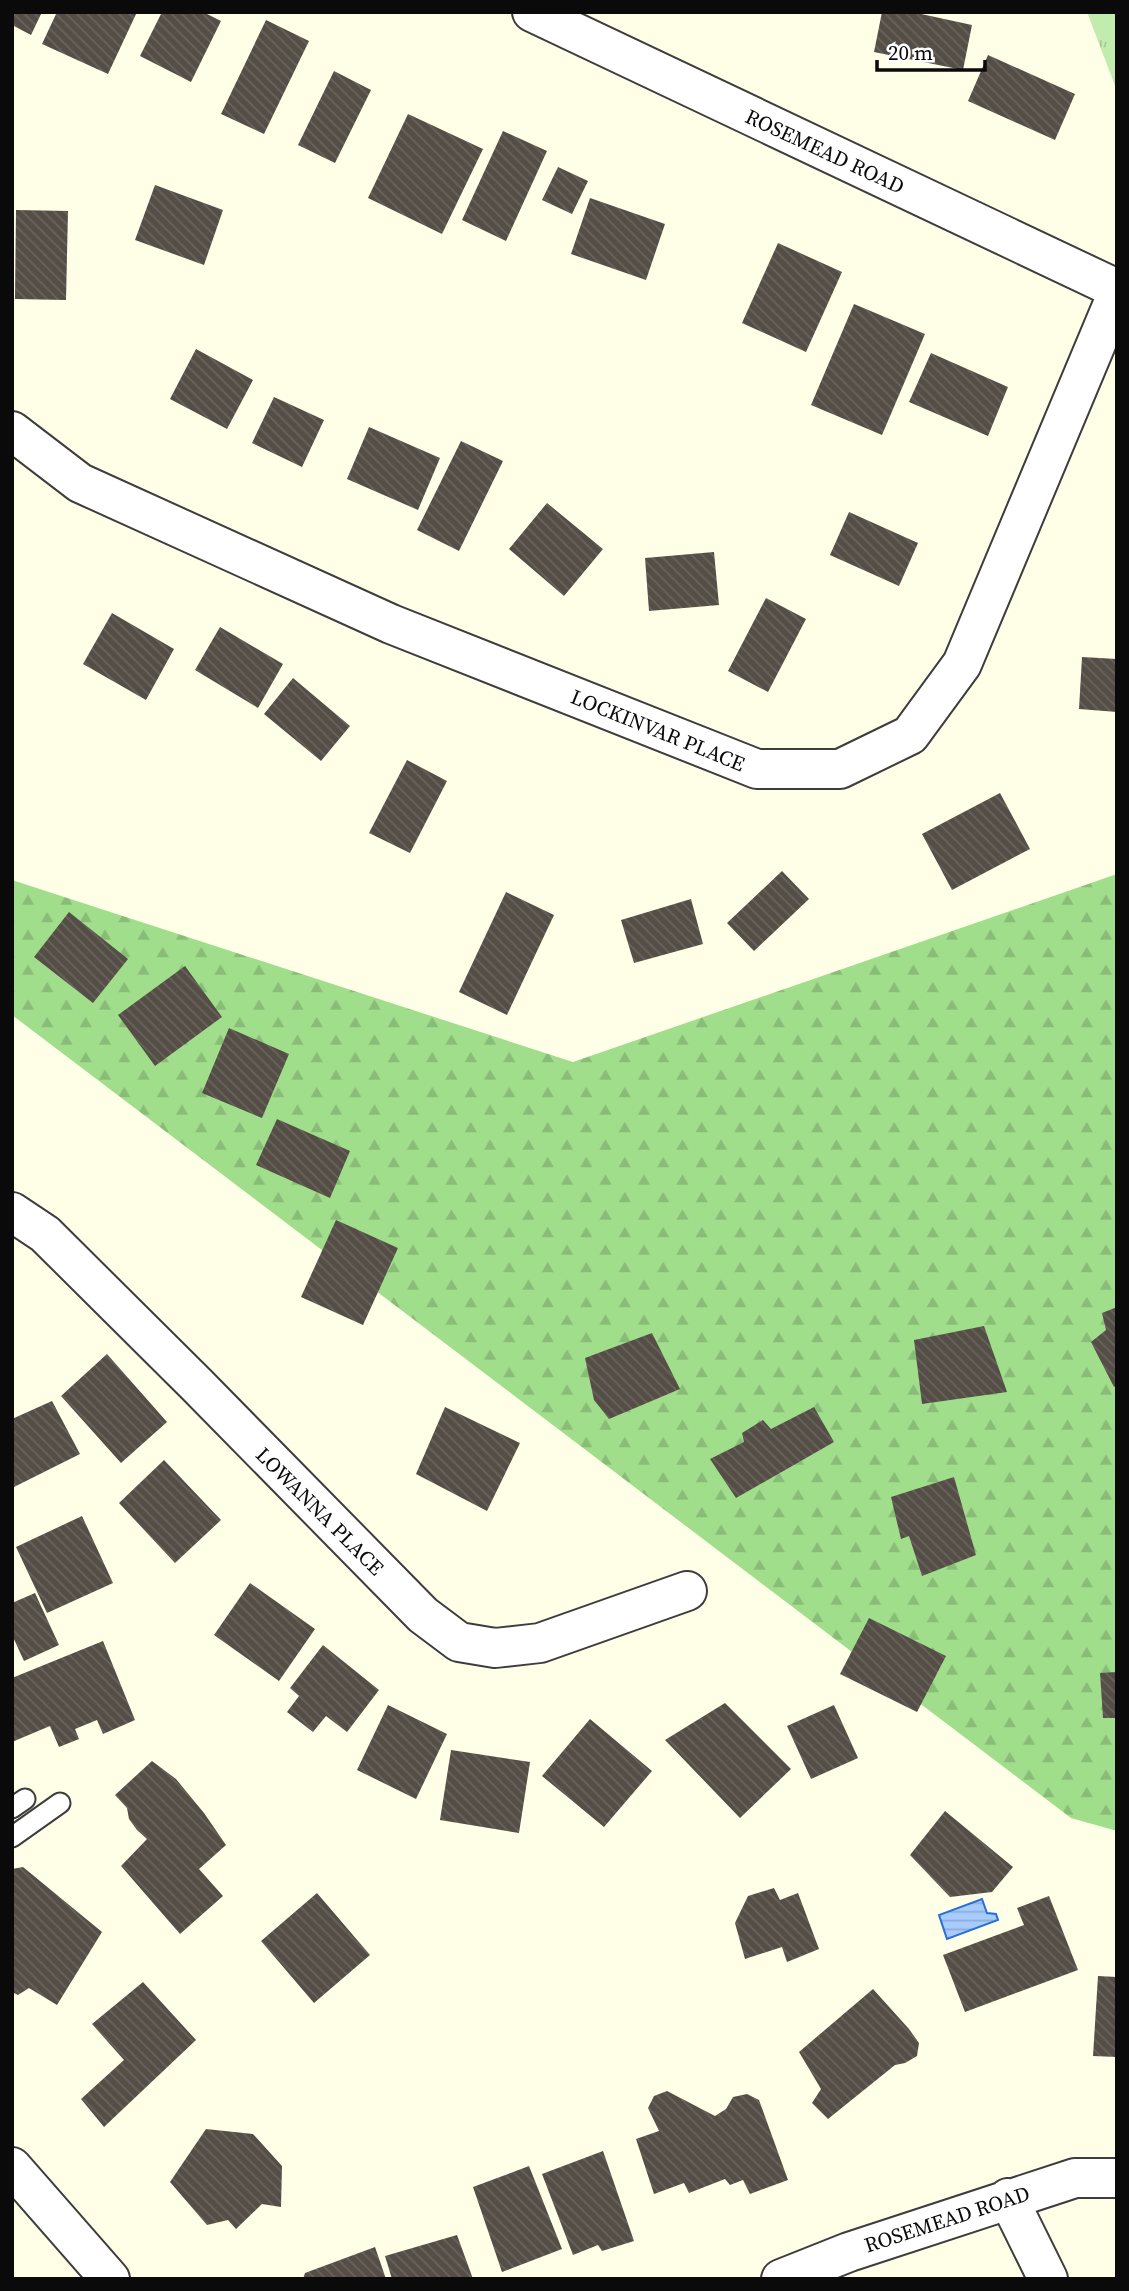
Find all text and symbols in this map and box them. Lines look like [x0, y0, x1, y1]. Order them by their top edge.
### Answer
scale bar [877, 28, 986, 72]
text: 20 m [888, 38, 933, 67]
street label: ROSEMEAD ROAD [741, 101, 909, 201]
street label: LOCKINVAR PLACE [567, 682, 749, 778]
street label: LOWANNA PLACE [249, 1440, 391, 1582]
street label: ROSEMEAD ROAD [861, 2179, 1033, 2259]

